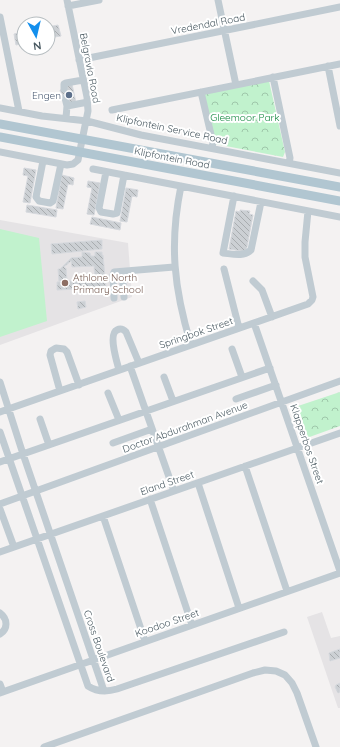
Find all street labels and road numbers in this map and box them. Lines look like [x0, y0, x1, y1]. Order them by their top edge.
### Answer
street label: Vredendal Road [170, 10, 246, 38]
street label: Belgravia Road [77, 32, 103, 104]
street label: Klipfontein Service Road [115, 111, 229, 147]
street label: Klipfontein Road [133, 144, 211, 172]
street label: Springbok Street [157, 314, 235, 352]
street label: Doctor Abdurahman Avenue [121, 398, 250, 456]
street label: Klapperbos Street [287, 402, 327, 486]
street label: Eland Street [138, 468, 196, 498]
street label: Koodoo Street [133, 606, 201, 640]
street label: Cross Boulevard [81, 608, 117, 684]

